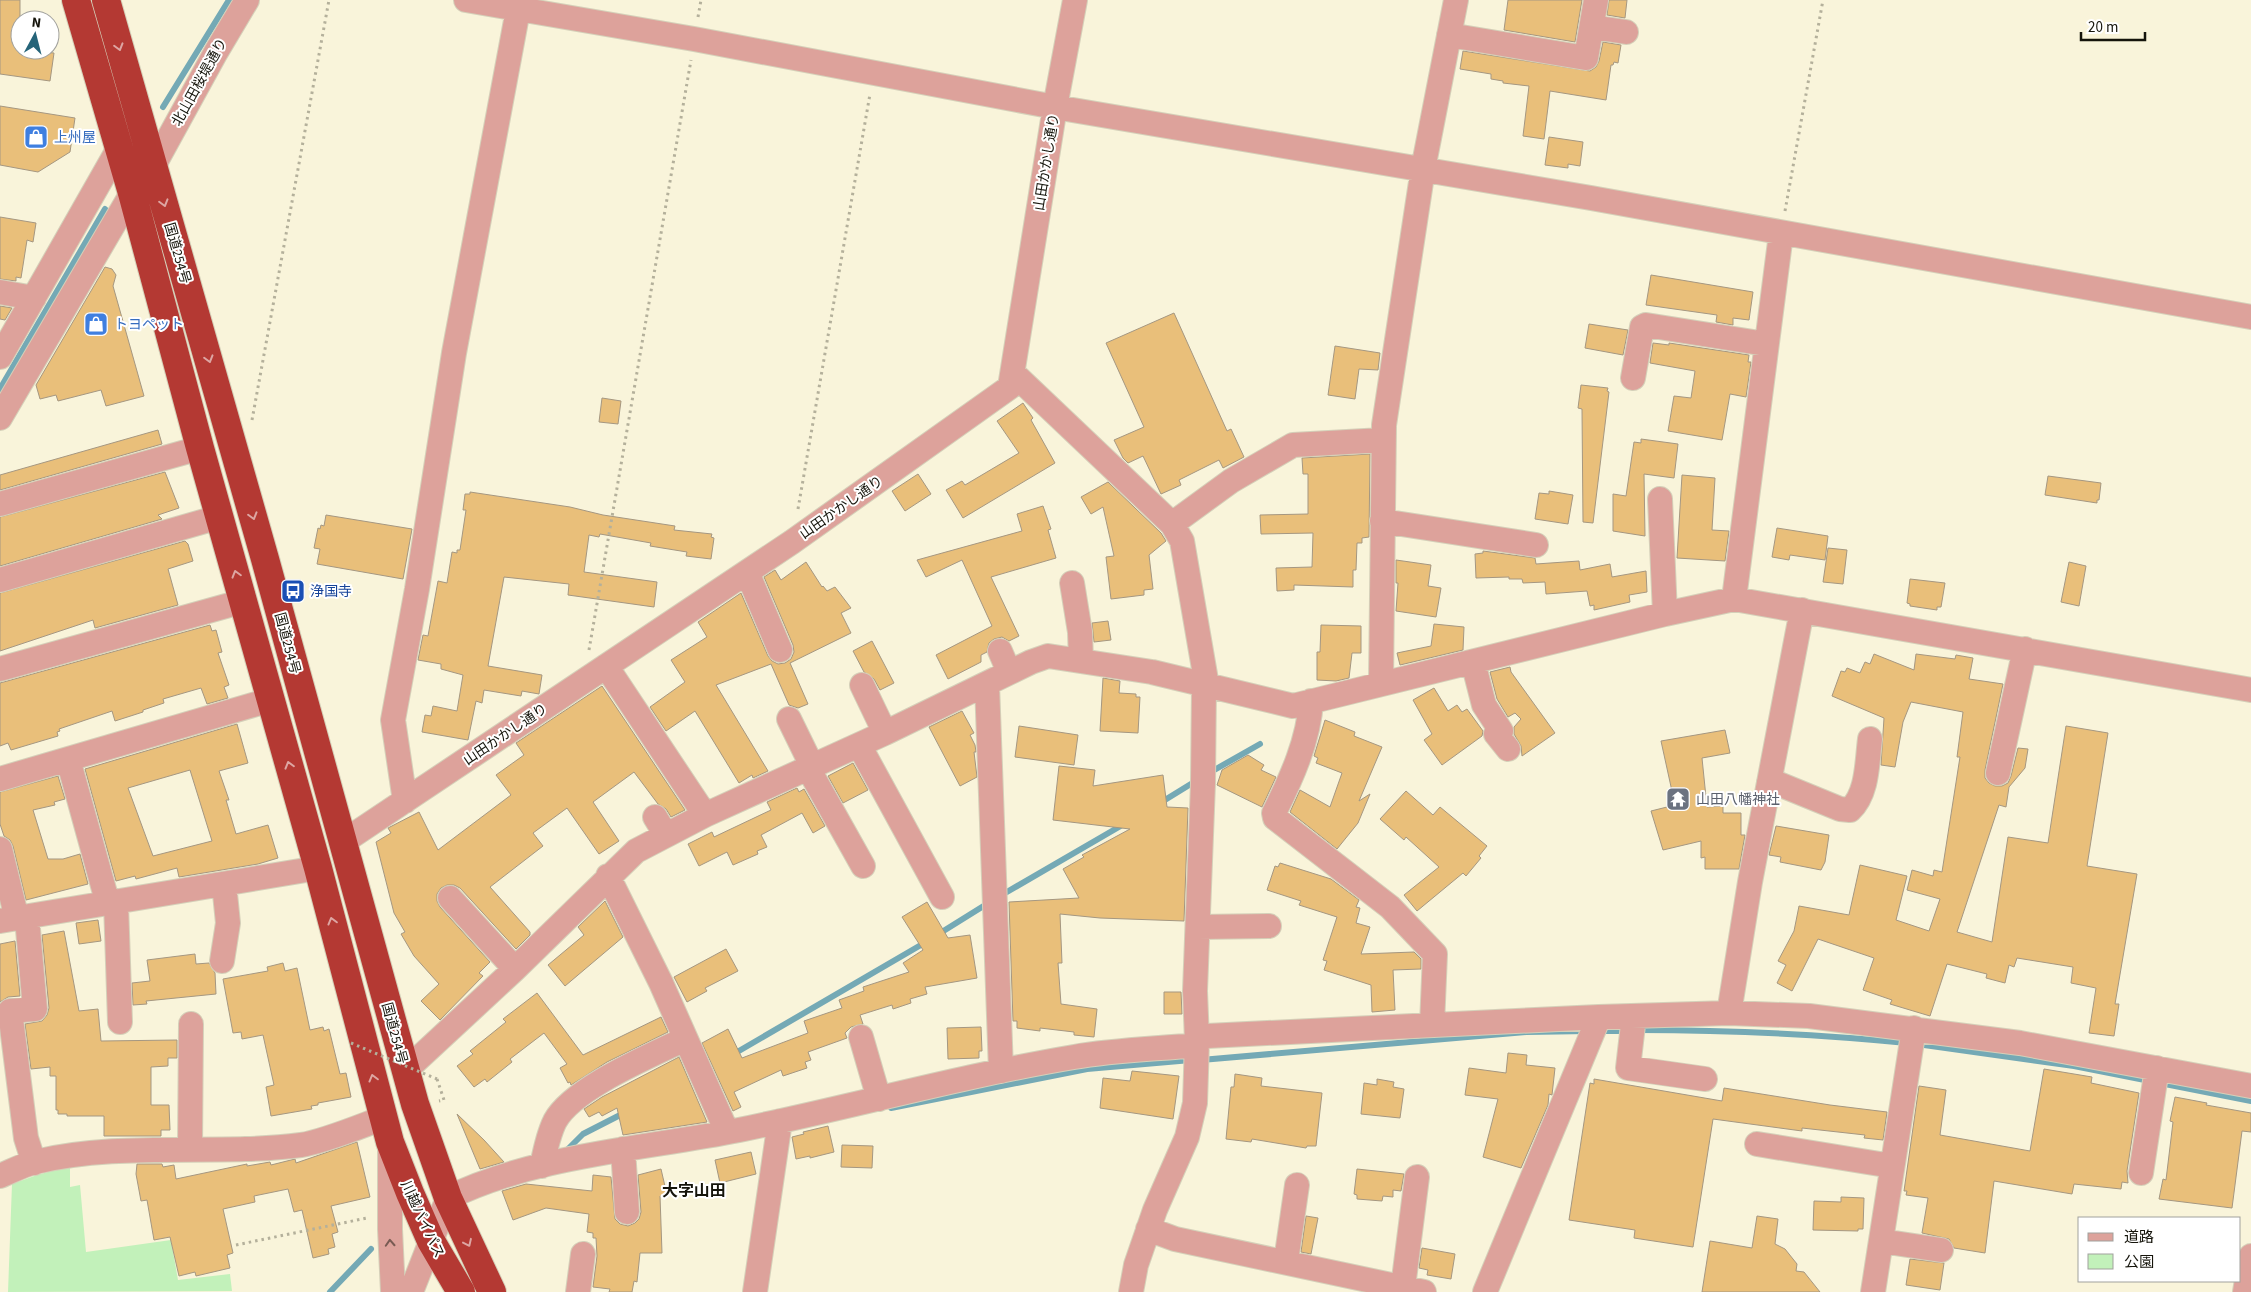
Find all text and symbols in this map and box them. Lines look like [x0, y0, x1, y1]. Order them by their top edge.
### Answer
north arrow [10, 10, 60, 60]
scale bar [2081, 10, 2145, 42]
text: N [31, 13, 42, 34]
text: 20 m [2088, 17, 2118, 38]
street label: 北山田桜堤通り [167, 35, 232, 130]
one-way arrow [113, 42, 123, 51]
street label: 山田かかし通り [1029, 112, 1065, 212]
shop icon: 上州屋 [23, 124, 49, 150]
place label: 上州屋 [54, 128, 96, 148]
one-way arrow [159, 198, 169, 207]
street label: 国道254号 [159, 220, 195, 286]
shop icon: トヨペット [83, 311, 109, 337]
place label: トヨペット [114, 315, 184, 335]
one-way arrow [203, 355, 213, 363]
street label: 山田かかし通り [796, 472, 887, 544]
one-way arrow [247, 511, 257, 519]
one-way arrow [231, 571, 241, 579]
bus stop icon: 浄国寺 [280, 578, 306, 604]
place label: 浄国寺 [310, 582, 352, 602]
street label: 国道254号 [269, 610, 305, 676]
street label: 山田かかし通り [459, 699, 552, 771]
one-way arrow [284, 761, 294, 769]
temple icon: 山田八幡神社 [1665, 786, 1691, 812]
place label: 山田八幡神社 [1696, 790, 1780, 810]
one-way arrow [327, 917, 338, 926]
street label: 国道254号 [376, 1000, 412, 1066]
one-way arrow [368, 1074, 379, 1083]
street label: 川越バイパス [395, 1177, 449, 1262]
district label: 大字山田 [662, 1180, 726, 1202]
legend [2078, 1217, 2241, 1282]
text: 道路 [2124, 1227, 2154, 1248]
one-way arrow [461, 1238, 472, 1247]
one-way arrow [385, 1239, 396, 1247]
text: 公園 [2124, 1252, 2154, 1273]

